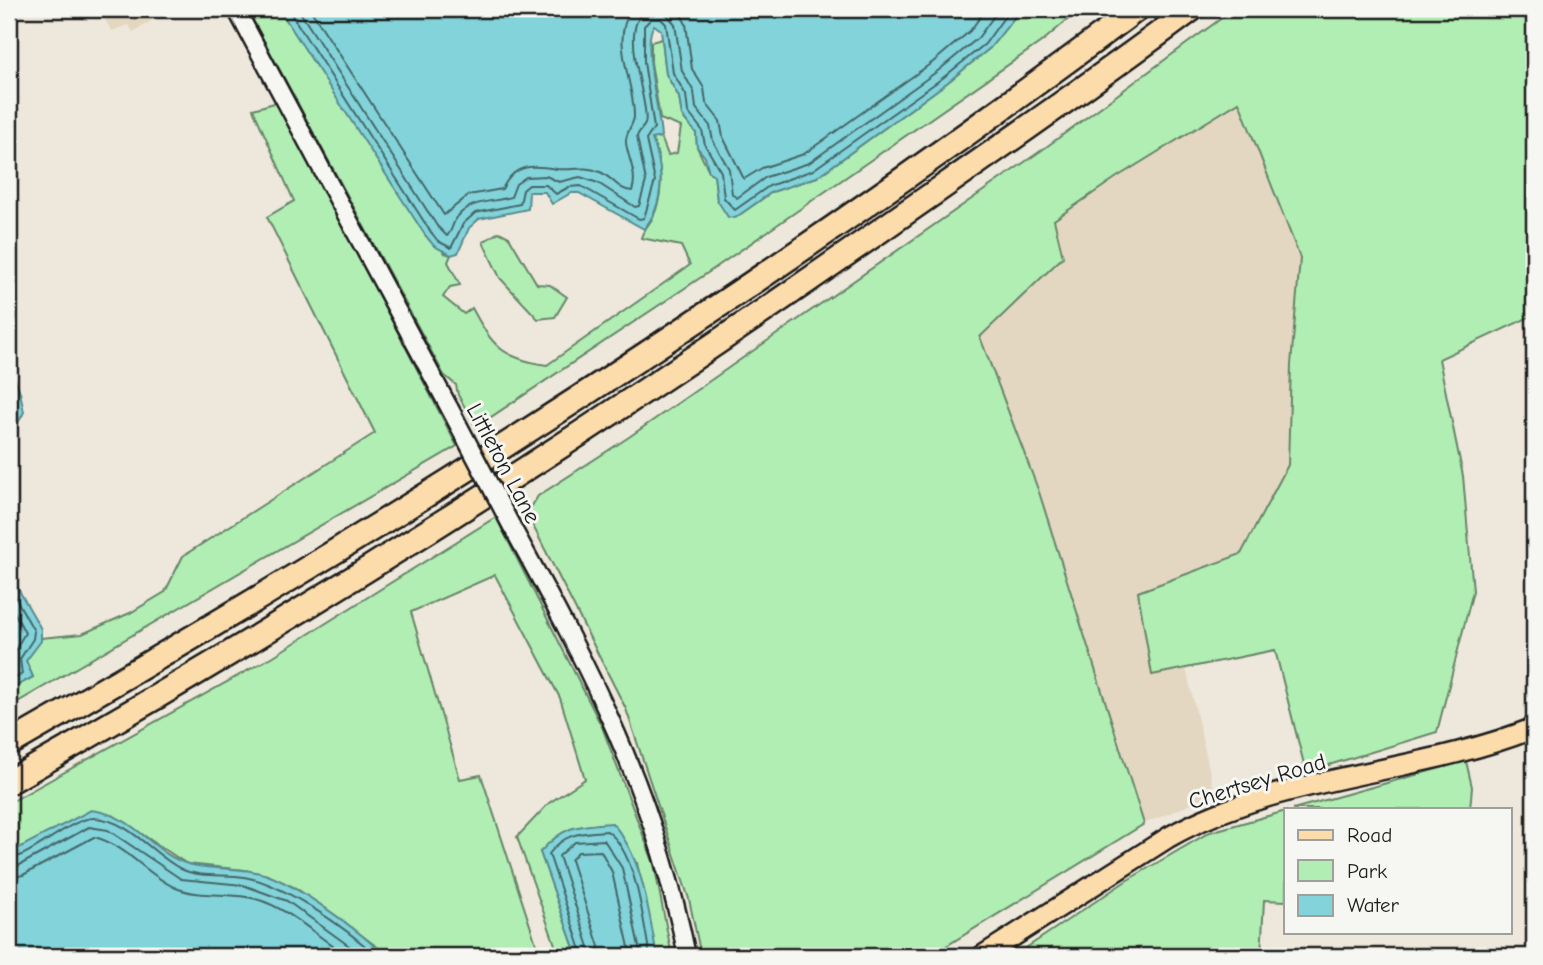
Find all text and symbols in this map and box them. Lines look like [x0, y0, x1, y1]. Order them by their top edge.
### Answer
street label: Littleton Lane [461, 399, 546, 528]
street label: Chertsey Road [1185, 748, 1329, 815]
legend [1284, 808, 1512, 934]
text: Road [1347, 823, 1392, 847]
text: Park [1347, 859, 1387, 883]
text: Water [1347, 893, 1400, 917]

